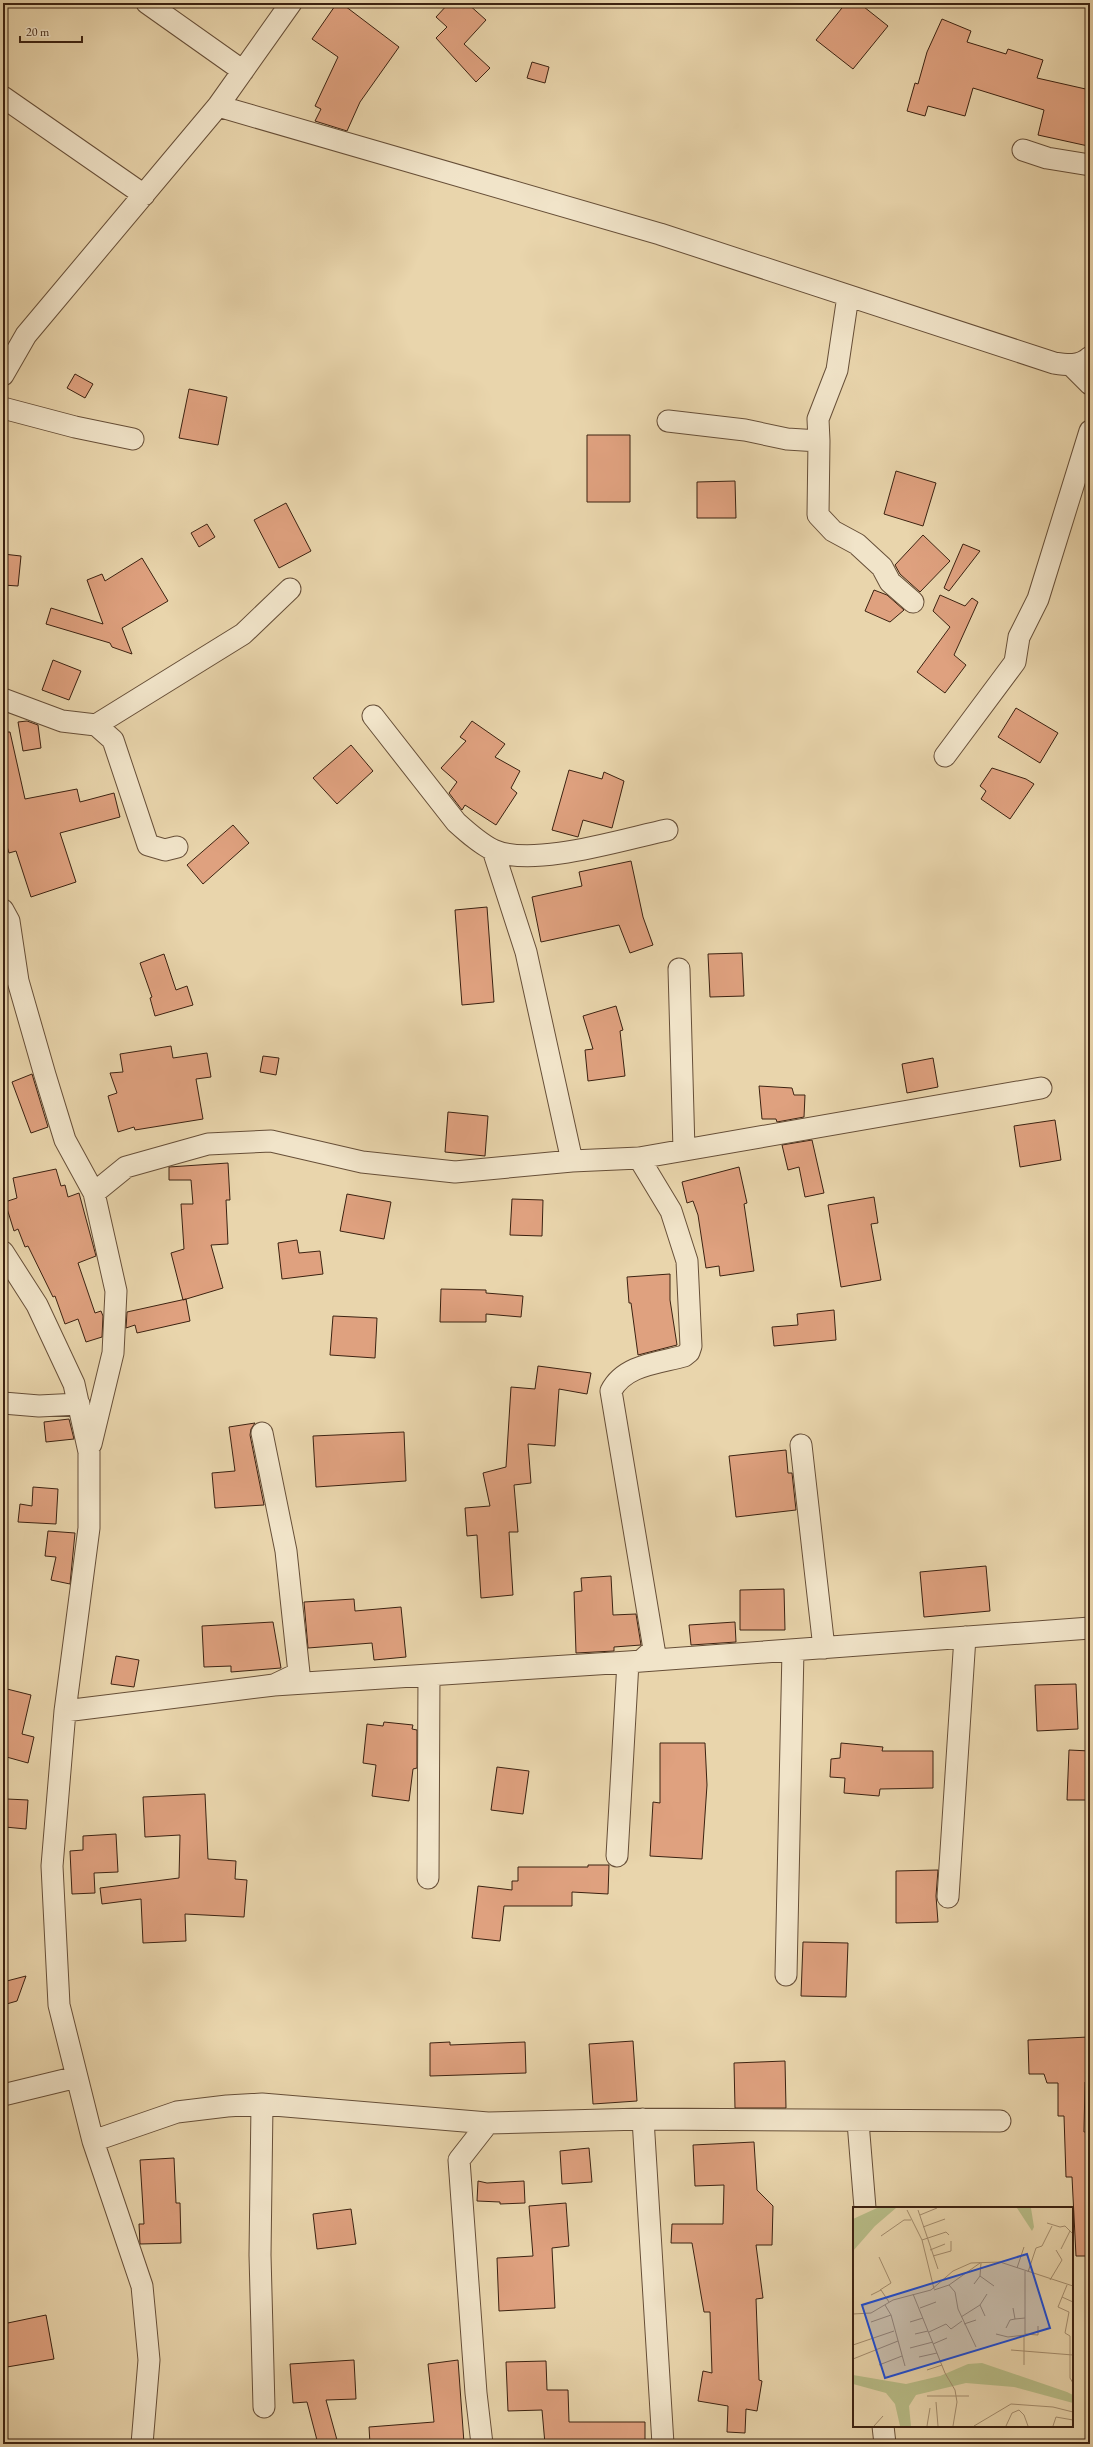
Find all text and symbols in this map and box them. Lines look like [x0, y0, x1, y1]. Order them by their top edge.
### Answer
scale bar [20, 18, 82, 44]
text: 20 m [26, 24, 50, 40]
inset map [853, 2207, 1073, 2427]

